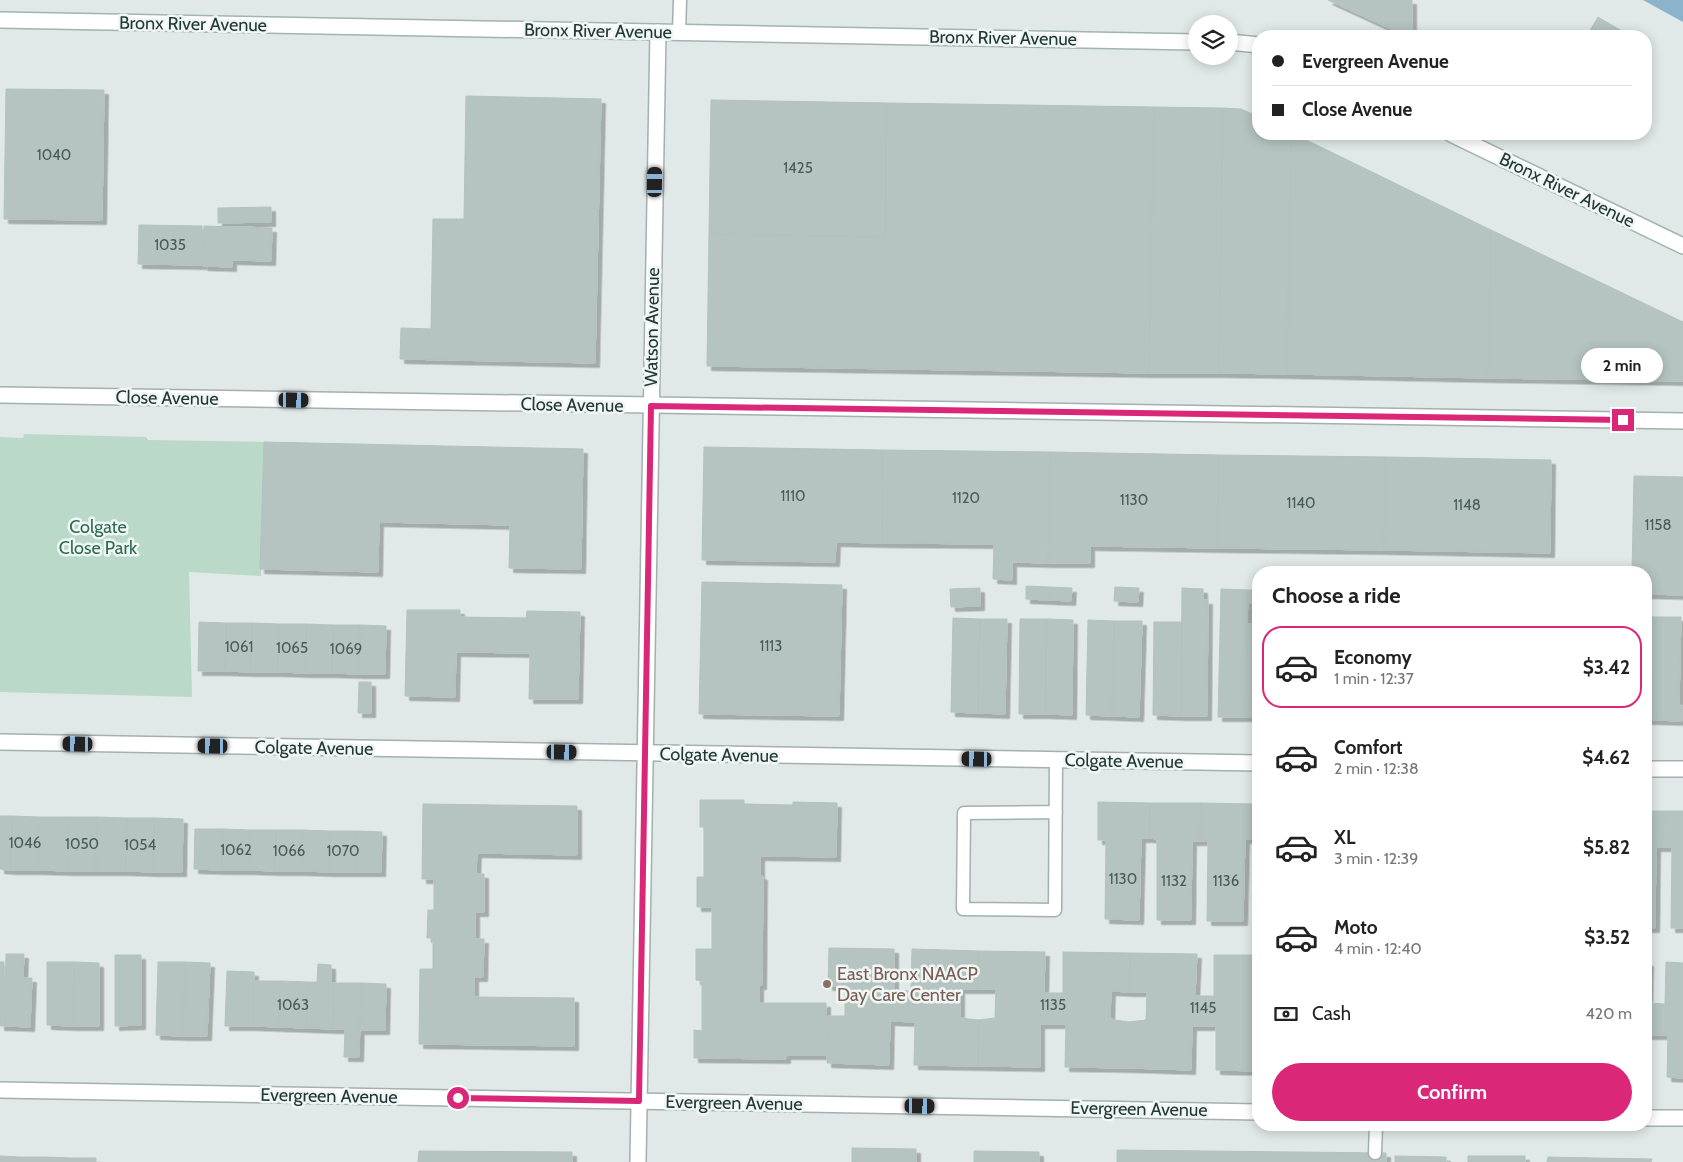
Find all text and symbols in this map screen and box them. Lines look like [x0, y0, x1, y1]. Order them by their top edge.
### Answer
street label: Bronx River Avenue [119, 12, 267, 36]
map controls [1188, 15, 1238, 65]
button: layers [1188, 15, 1238, 65]
street label: Bronx River Avenue [524, 19, 672, 43]
street label: Bronx River Avenue [929, 26, 1077, 50]
text: Evergreen Avenue [1302, 50, 1449, 73]
text: Close Avenue [1302, 98, 1412, 121]
house number: 1040 [37, 146, 71, 164]
street label: Bronx River Avenue [1496, 148, 1638, 232]
house number: 1425 [783, 159, 813, 177]
car [647, 167, 662, 197]
house number: 1035 [154, 236, 186, 254]
street label: Watson Avenue [640, 267, 664, 387]
callout: 2 min [1582, 348, 1664, 382]
text: 2 min [1603, 356, 1641, 375]
street label: Close Avenue [115, 386, 219, 410]
car [278, 392, 309, 408]
street label: Close Avenue [520, 393, 624, 417]
route end [1612, 409, 1634, 431]
house number: 1110 [780, 487, 806, 505]
house number: 1120 [952, 489, 980, 507]
house number: 1130 [1120, 491, 1148, 509]
house number: 1140 [1287, 494, 1315, 512]
house number: 1148 [1453, 496, 1481, 514]
park label: Colgate Close Park [59, 516, 138, 559]
house number: 1158 [1645, 516, 1672, 534]
text: Choose a ride [1272, 582, 1401, 609]
house number: 1113 [760, 637, 782, 655]
house number: 1061 [225, 638, 253, 656]
house number: 1065 [276, 639, 308, 657]
house number: 1069 [330, 640, 362, 658]
icon: car [1274, 645, 1319, 690]
text: Economy [1334, 646, 1412, 669]
text: $3.42 [1583, 656, 1630, 679]
text: 1 min · 12:37 [1334, 669, 1414, 688]
icon: car [1274, 735, 1319, 780]
car [62, 736, 93, 752]
street label: Colgate Avenue [254, 736, 374, 760]
text: Comfort [1334, 736, 1403, 759]
car [197, 738, 228, 754]
street label: Colgate Avenue [659, 743, 779, 767]
car [546, 744, 577, 760]
text: $4.62 [1582, 746, 1630, 769]
street label: Colgate Avenue [1064, 749, 1184, 773]
car [961, 751, 992, 767]
text: 2 min · 12:38 [1334, 759, 1419, 778]
icon: car [1274, 825, 1319, 870]
text: XL [1334, 826, 1355, 849]
house number: 1046 [9, 834, 41, 852]
house number: 1050 [65, 835, 99, 853]
house number: 1054 [124, 836, 156, 854]
text: $5.82 [1583, 836, 1630, 859]
house number: 1062 [220, 841, 252, 859]
house number: 1066 [273, 842, 305, 860]
house number: 1070 [326, 842, 360, 860]
text: 3 min · 12:39 [1334, 849, 1418, 868]
house number: 1130 [1109, 870, 1137, 888]
house number: 1132 [1161, 872, 1187, 890]
house number: 1136 [1213, 872, 1239, 890]
icon: car [1274, 915, 1319, 960]
text: Moto [1334, 916, 1378, 939]
text: $3.52 [1584, 926, 1630, 949]
text: 4 min · 12:40 [1334, 939, 1422, 958]
place label: East Bronx NAACP Day Care Center [837, 963, 978, 1006]
marker: East Bronx NAACP Day Care Center [821, 978, 833, 990]
house number: 1063 [277, 996, 309, 1014]
house number: 1135 [1040, 996, 1066, 1014]
house number: 1145 [1190, 999, 1216, 1017]
icon: cash [1272, 1000, 1300, 1028]
text: Cash [1312, 1002, 1351, 1025]
text: 420 m [1586, 1004, 1632, 1023]
button: Confirm [1272, 1063, 1632, 1121]
street label: Evergreen Avenue [260, 1084, 398, 1108]
route start [447, 1087, 469, 1109]
street label: Evergreen Avenue [665, 1091, 803, 1115]
street label: Evergreen Avenue [1070, 1097, 1208, 1121]
car [904, 1098, 935, 1114]

